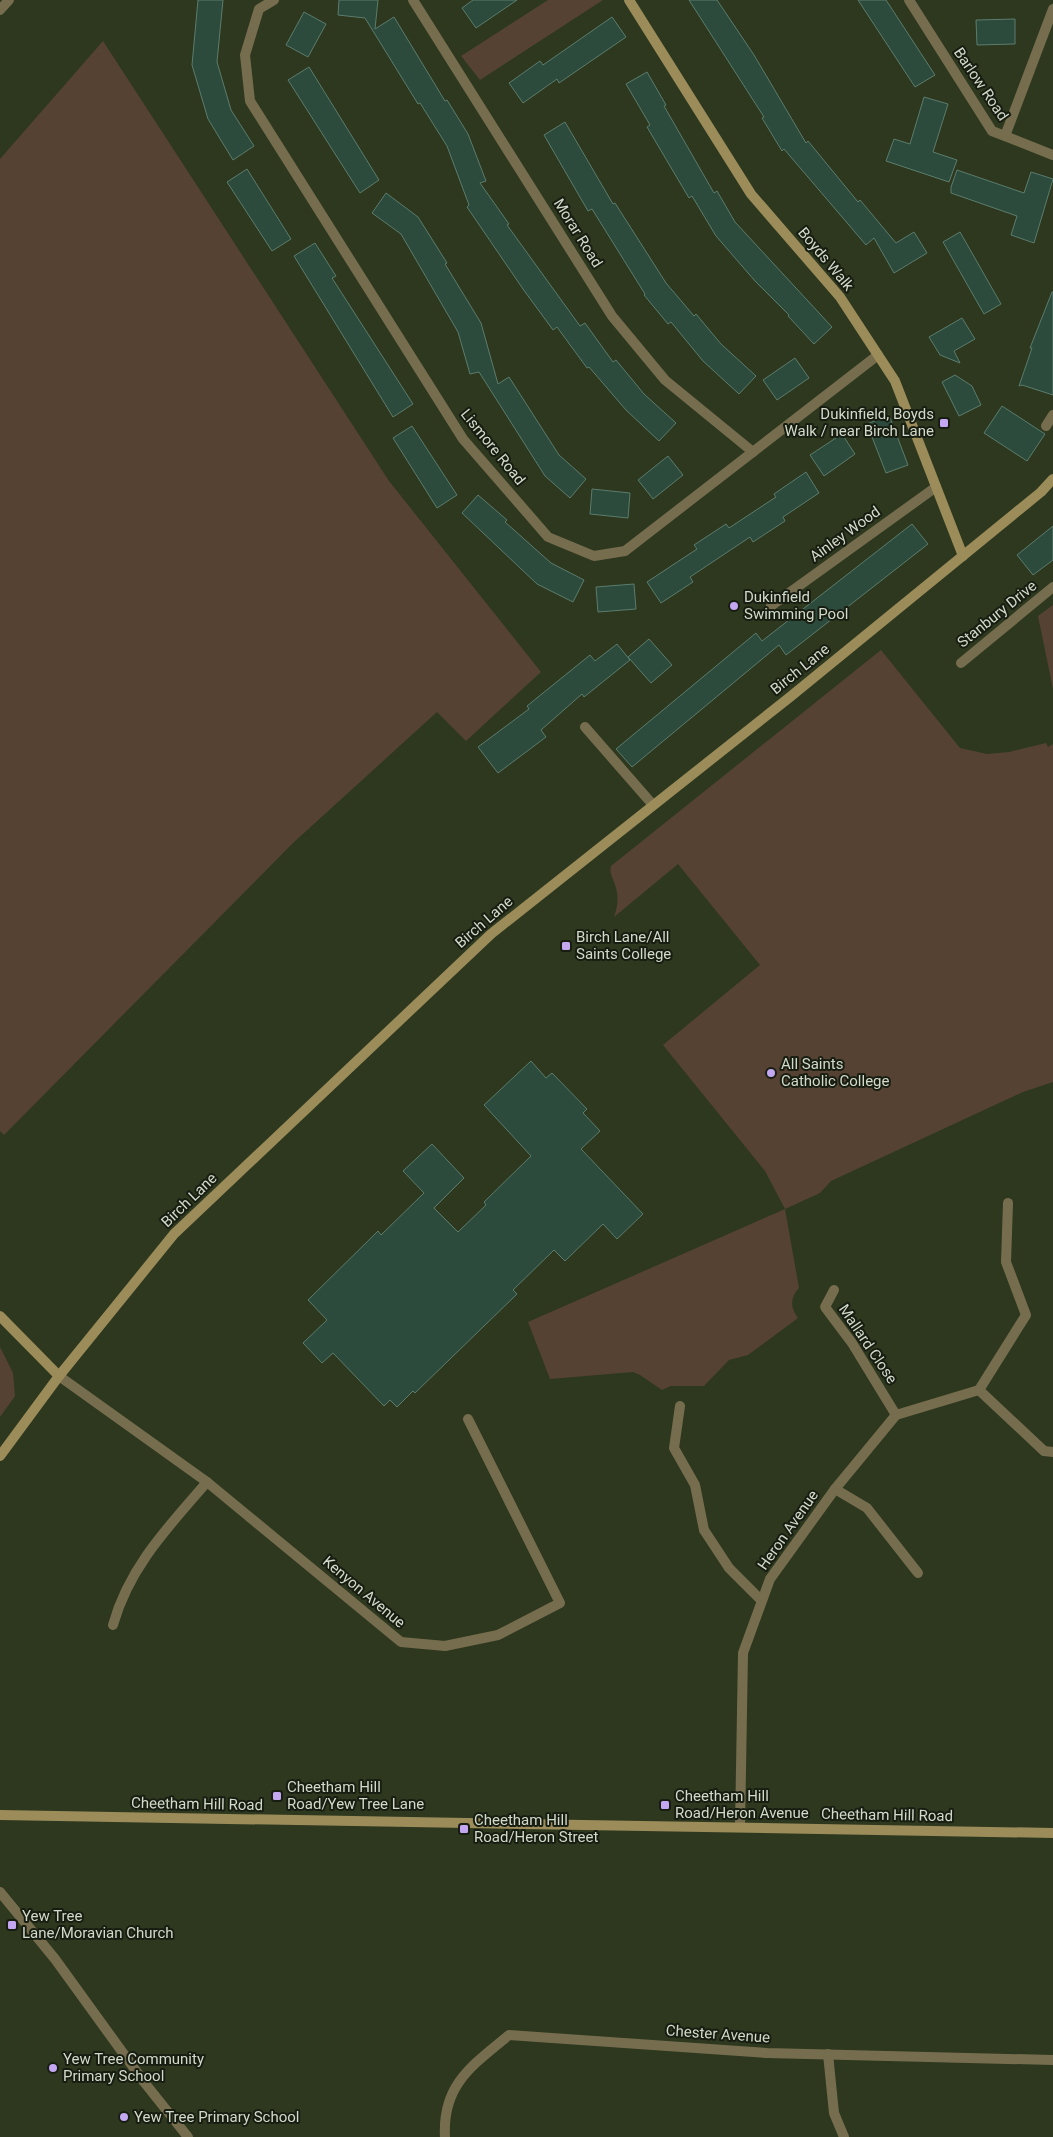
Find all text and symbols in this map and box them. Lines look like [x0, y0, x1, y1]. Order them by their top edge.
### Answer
street label: Barlow Road [950, 44, 1012, 124]
street label: Morar Road [550, 195, 606, 271]
street label: Boyds Walk [794, 224, 858, 295]
place label: Dukinfield, Boyds Walk / near Birch Lane [784, 405, 934, 440]
street label: Lismore Road [457, 406, 529, 488]
marker: Dukinfield, Boyds Walk / near Birch Lane [938, 417, 950, 429]
street label: Ainley Wood [806, 502, 884, 566]
street label: Stanbury Drive [954, 577, 1040, 651]
place label: Dukinfield Swimming Pool [744, 588, 848, 623]
marker: Dukinfield Swimming Pool [728, 600, 740, 612]
street label: Birch Lane [767, 640, 833, 698]
street label: Birch Lane [452, 892, 516, 952]
place label: Birch Lane/All Saints College [576, 928, 671, 963]
marker: Birch Lane/All Saints College [560, 940, 572, 952]
place label: All Saints Catholic College [781, 1055, 890, 1090]
marker: All Saints Catholic College [765, 1067, 777, 1079]
street label: Birch Lane [157, 1169, 221, 1231]
street label: Mallard Close [835, 1301, 901, 1387]
street label: Heron Avenue [754, 1487, 822, 1573]
street label: Kenyon Avenue [319, 1552, 409, 1632]
place label: Cheetham Hill Road/Yew Tree Lane [287, 1778, 424, 1813]
place label: Cheetham Hill Road/Heron Avenue [675, 1787, 809, 1822]
marker: Cheetham Hill Road/Yew Tree Lane [271, 1790, 283, 1802]
street label: Cheetham Hill Road [131, 1794, 263, 1814]
marker: Cheetham Hill Road/Heron Avenue [659, 1799, 671, 1811]
street label: Cheetham Hill Road [821, 1805, 953, 1825]
place label: Cheetham Hill Road/Heron Street [474, 1811, 598, 1846]
marker: Cheetham Hill Road/Heron Street [458, 1823, 470, 1835]
place label: Yew Tree Lane/Moravian Church [22, 1907, 174, 1942]
marker: Yew Tree Lane/Moravian Church [6, 1919, 18, 1931]
street label: Chester Avenue [665, 2021, 771, 2047]
place label: Yew Tree Community Primary School [63, 2050, 204, 2085]
marker: Yew Tree Community Primary School [47, 2062, 59, 2074]
place label: Yew Tree Primary School [134, 2108, 299, 2126]
marker: Yew Tree Primary School [118, 2111, 130, 2123]

